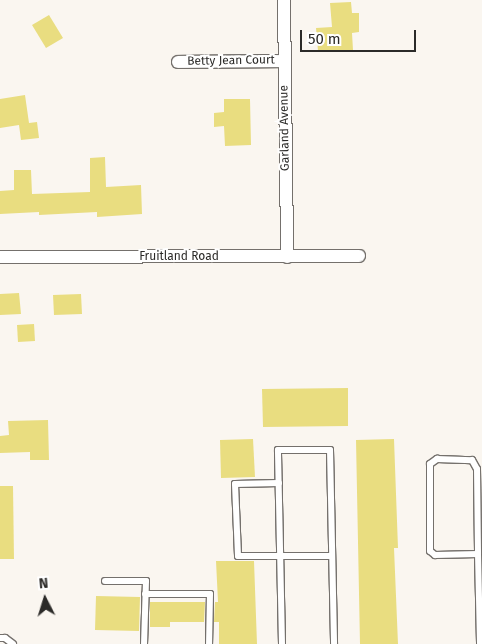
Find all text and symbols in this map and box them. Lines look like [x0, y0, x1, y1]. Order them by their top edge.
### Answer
scale bar [302, 20, 418, 52]
text: 50 m [308, 30, 341, 48]
street label: Betty Jean Court [187, 53, 275, 69]
street label: Garland Avenue [277, 85, 293, 171]
street label: Fruitland Road [139, 250, 219, 264]
north arrow [20, 574, 70, 624]
text: N [38, 575, 49, 592]

